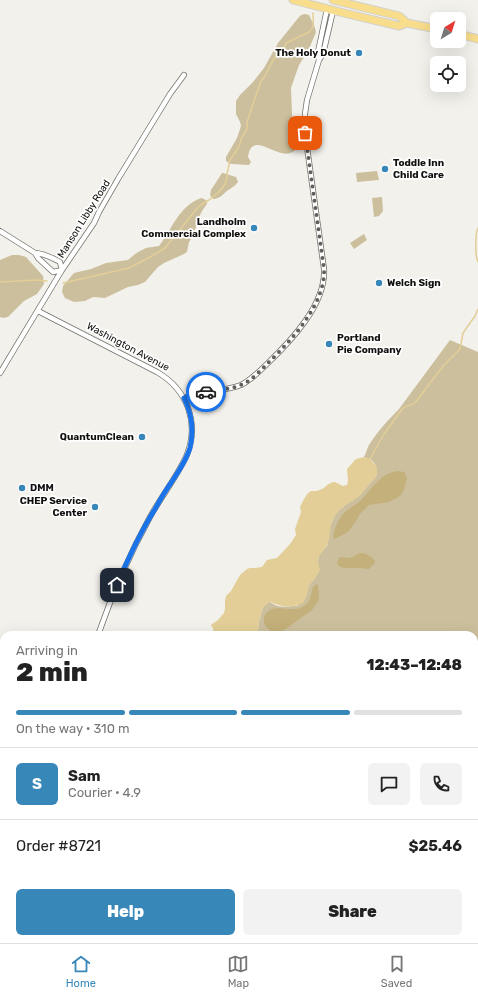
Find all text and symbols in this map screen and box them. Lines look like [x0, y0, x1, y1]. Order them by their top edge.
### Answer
north arrow [430, 12, 466, 48]
map controls [430, 12, 466, 92]
place label: The Holy Donut [275, 47, 351, 59]
marker: The Holy Donut [354, 48, 364, 58]
button: locate [430, 56, 466, 92]
pin [288, 116, 322, 150]
icon: bag [294, 122, 316, 144]
place label: Toddle Inn Child Care [393, 157, 444, 181]
marker: Toddle Inn Child Care [380, 164, 390, 174]
street label: Manson Libby Road [55, 178, 113, 260]
place label: Landholm Commercial Complex [141, 216, 246, 240]
marker: Landholm Commercial Complex [249, 223, 259, 233]
place label: Welch Sign [387, 277, 441, 289]
marker: Welch Sign [374, 278, 384, 288]
street label: Washington Avenue [85, 320, 172, 374]
place label: Portland Pie Company [337, 332, 401, 356]
marker: Portland Pie Company [324, 339, 334, 349]
courier [186, 372, 226, 412]
icon: car [195, 381, 217, 403]
place label: QuantumClean [60, 431, 134, 443]
marker: QuantumClean [137, 432, 147, 442]
place label: DMM [30, 482, 54, 494]
marker: DMM [17, 483, 27, 493]
place label: CHEP Service Center [20, 495, 87, 519]
marker: CHEP Service Center [90, 502, 100, 512]
pin [100, 568, 134, 602]
icon: home [106, 574, 128, 596]
text: Arriving in [16, 643, 78, 658]
text: 12:43–12:48 [367, 656, 462, 674]
text: 2 min [16, 657, 88, 688]
text: On the way · 310 m [16, 721, 130, 736]
button: chat [368, 763, 410, 805]
button: phone [420, 763, 462, 805]
text: Sam [68, 767, 101, 785]
text: S [32, 775, 42, 793]
text: Courier · 4.9 [68, 785, 141, 800]
text: Order #8721 [16, 837, 101, 855]
text: $25.46 [408, 837, 462, 855]
button: Help [16, 889, 235, 935]
button: Share [243, 889, 462, 935]
tab: Home [66, 953, 96, 990]
tab: Map [227, 953, 249, 990]
tab: Saved [381, 953, 412, 990]

